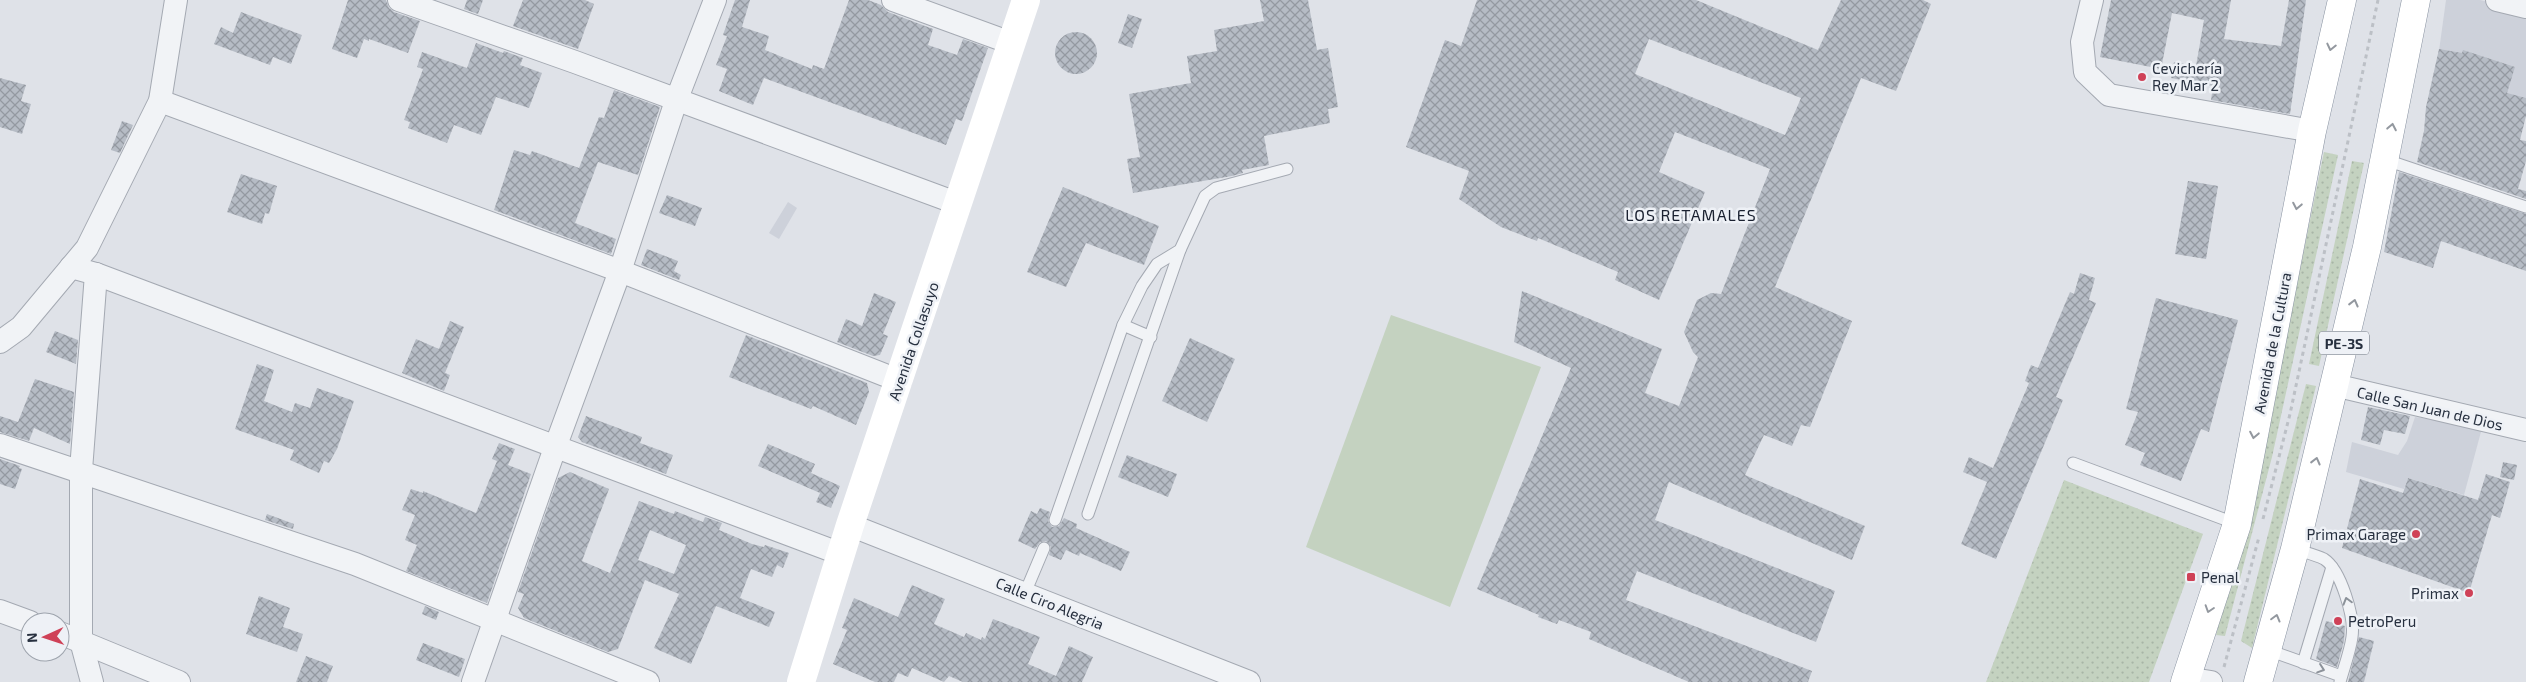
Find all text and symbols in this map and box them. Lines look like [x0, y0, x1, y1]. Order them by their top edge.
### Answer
one-way arrow [2326, 43, 2337, 52]
place label: Cevichería Rey Mar 2 [2152, 59, 2222, 94]
marker: Cevichería Rey Mar 2 [2136, 71, 2148, 83]
one-way arrow [2386, 122, 2397, 131]
one-way arrow [2293, 202, 2303, 211]
district label: LOS RETAMALES [1625, 205, 1757, 224]
street label: Avenida de la Cultura [2249, 271, 2295, 415]
street label: Avenida Collasuyo [884, 279, 942, 403]
one-way arrow [2348, 298, 2359, 307]
road number: PE-3S [2319, 332, 2369, 354]
street label: Calle San Juan de Dios [2355, 382, 2505, 434]
one-way arrow [2250, 430, 2260, 439]
one-way arrow [2310, 456, 2321, 465]
place label: Primax Garage [2307, 525, 2406, 543]
marker: Primax Garage [2410, 528, 2422, 540]
place label: Penal [2201, 568, 2240, 586]
marker: Penal [2185, 571, 2197, 583]
street label: Calle Ciro Alegria [993, 573, 1107, 633]
place label: Primax [2411, 584, 2459, 602]
marker: Primax [2463, 587, 2475, 599]
one-way arrow [2342, 597, 2352, 605]
one-way arrow [2205, 604, 2215, 612]
north arrow [20, 612, 70, 662]
place label: PetroPeru [2348, 612, 2416, 630]
one-way arrow [2270, 614, 2281, 623]
marker: PetroPeru [2332, 615, 2344, 627]
text: N [23, 632, 40, 643]
one-way arrow [2316, 663, 2325, 673]

